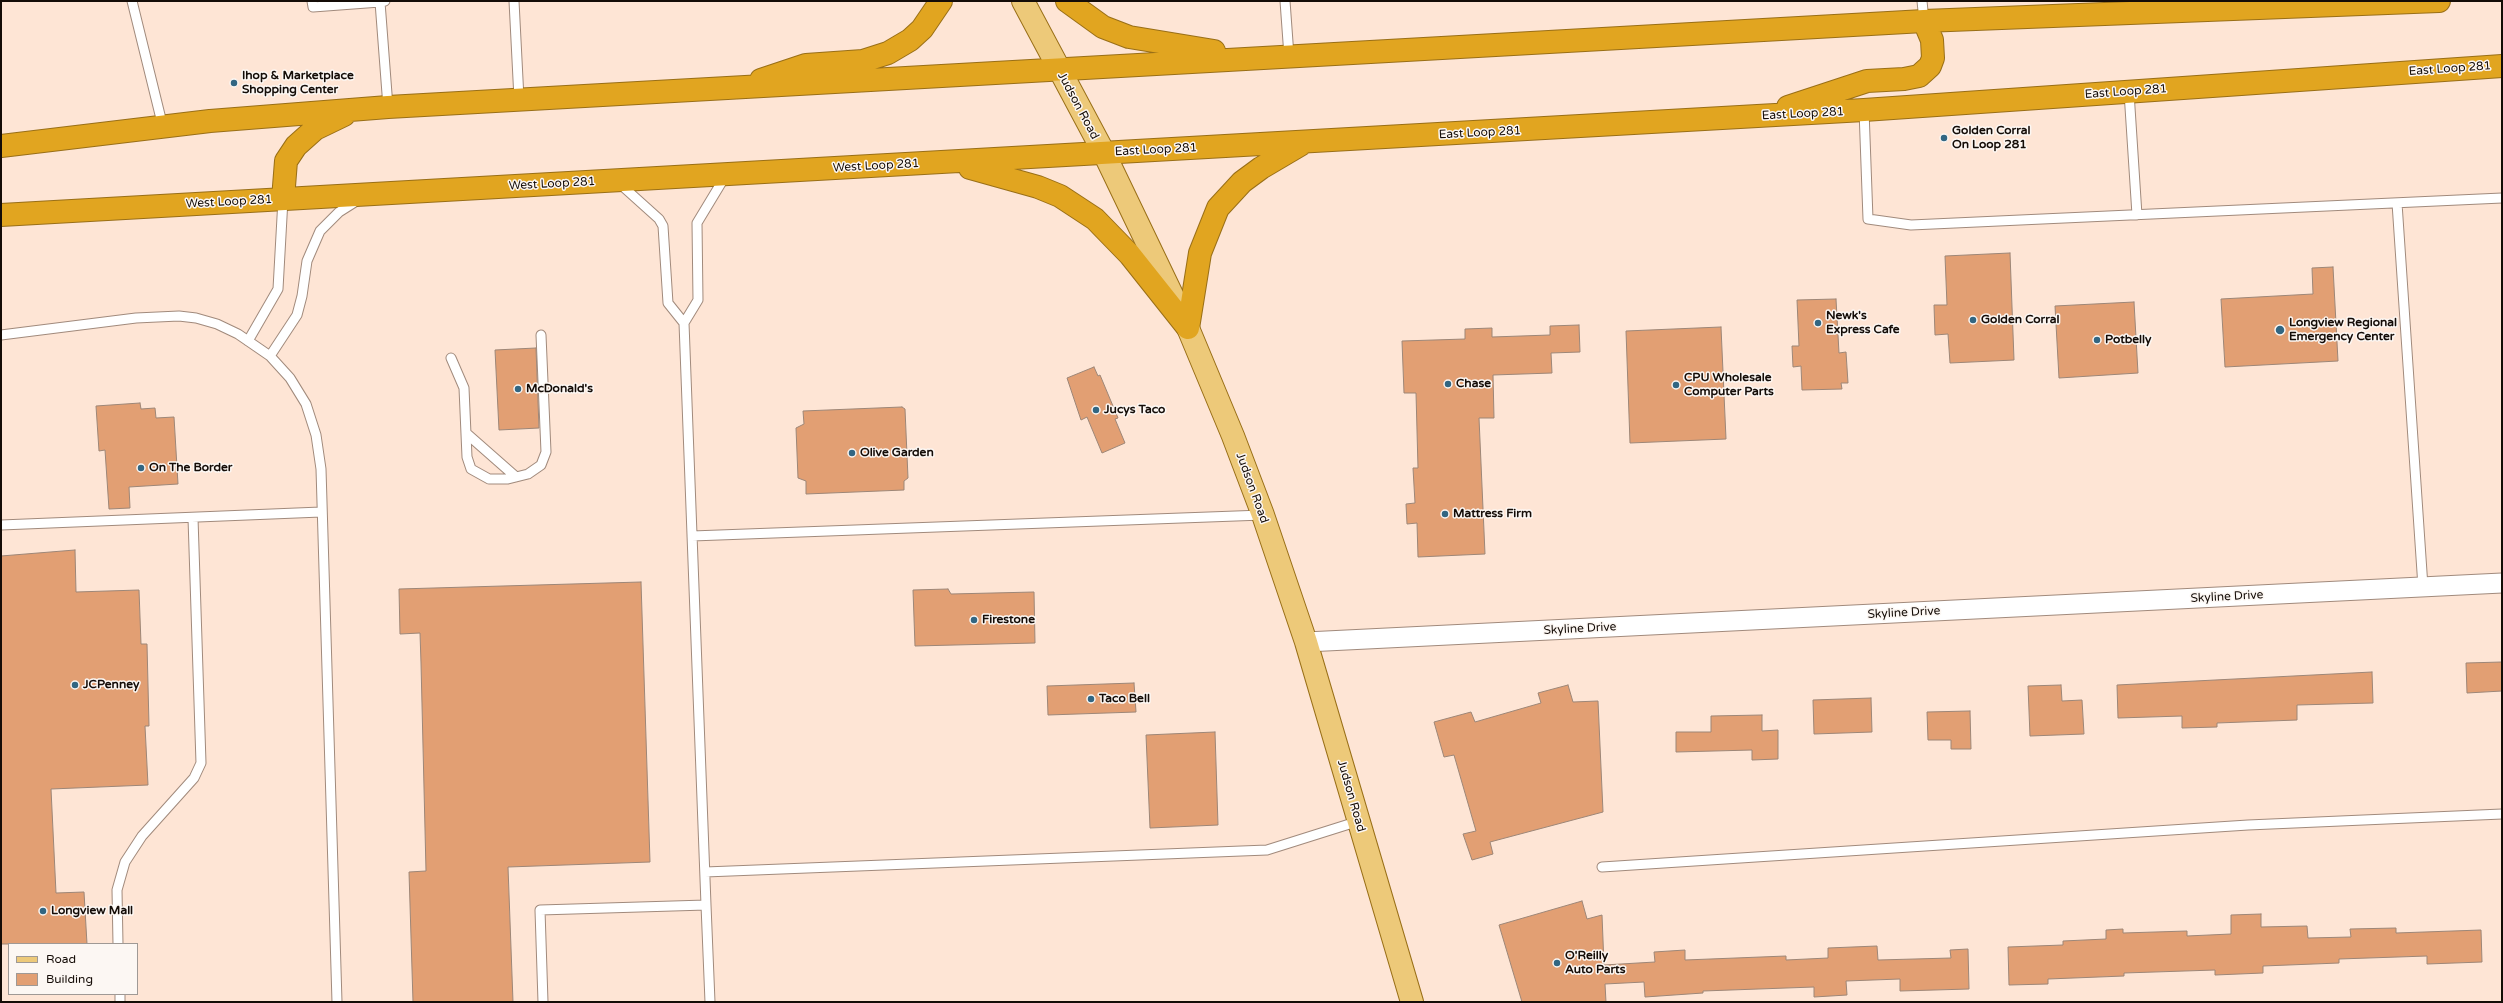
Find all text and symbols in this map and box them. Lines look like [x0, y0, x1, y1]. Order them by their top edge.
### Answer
street label: East Loop 281 [2408, 59, 2492, 79]
place label: Ihop & Marketplace Shopping Center [242, 69, 354, 97]
street label: Judson Road [1054, 70, 1102, 142]
marker: Ihop & Marketplace Shopping Center [229, 78, 239, 88]
street label: East Loop 281 [2084, 82, 2168, 102]
street label: East Loop 281 [1761, 105, 1845, 123]
street label: East Loop 281 [1438, 124, 1522, 142]
place label: Golden Corral On Loop 281 [1952, 124, 2031, 152]
marker: Golden Corral On Loop 281 [1939, 133, 1949, 143]
street label: East Loop 281 [1114, 141, 1198, 159]
street label: West Loop 281 [832, 157, 920, 175]
street label: West Loop 281 [508, 175, 596, 193]
street label: West Loop 281 [185, 193, 273, 211]
place label: Newk's Express Cafe [1826, 309, 1900, 337]
place label: Golden Corral [1981, 313, 2060, 327]
marker: Golden Corral [1968, 315, 1978, 325]
place label: Longview Regional Emergency Center [2289, 316, 2397, 344]
marker: Newk's Express Cafe [1813, 318, 1823, 328]
marker: Longview Regional Emergency Center [2274, 324, 2286, 336]
place label: Potbelly [2105, 333, 2152, 347]
marker: Potbelly [2092, 335, 2102, 345]
place label: CPU Wholesale Computer Parts [1684, 371, 1774, 399]
place label: Chase [1456, 377, 1491, 391]
marker: Chase [1443, 379, 1453, 389]
marker: CPU Wholesale Computer Parts [1671, 380, 1681, 390]
place label: McDonald's [526, 382, 593, 396]
marker: McDonald's [513, 384, 523, 394]
place label: Jucys Taco [1104, 403, 1165, 417]
marker: Jucys Taco [1091, 405, 1101, 415]
place label: Olive Garden [860, 446, 934, 460]
marker: Olive Garden [847, 448, 857, 458]
street label: Judson Road [1233, 451, 1271, 525]
place label: On The Border [149, 461, 232, 475]
marker: On The Border [136, 463, 146, 473]
place label: Mattress Firm [1453, 507, 1532, 521]
marker: Mattress Firm [1440, 509, 1450, 519]
street label: Skyline Drive [2190, 588, 2264, 606]
street label: Skyline Drive [1867, 604, 1941, 622]
place label: Firestone [982, 613, 1035, 627]
marker: Firestone [969, 615, 979, 625]
street label: Skyline Drive [1543, 620, 1617, 638]
place label: JCPenney [83, 678, 139, 692]
marker: JCPenney [70, 680, 80, 690]
place label: Taco Bell [1099, 692, 1150, 706]
marker: Taco Bell [1086, 694, 1096, 704]
street label: Judson Road [1334, 758, 1368, 834]
place label: Longview Mall [51, 904, 133, 918]
marker: Longview Mall [38, 906, 48, 916]
legend [8, 943, 138, 995]
place label: O'Reilly Auto Parts [1565, 949, 1625, 977]
text: Road [46, 952, 76, 966]
marker: O'Reilly Auto Parts [1552, 958, 1562, 968]
text: Building [46, 972, 93, 986]

